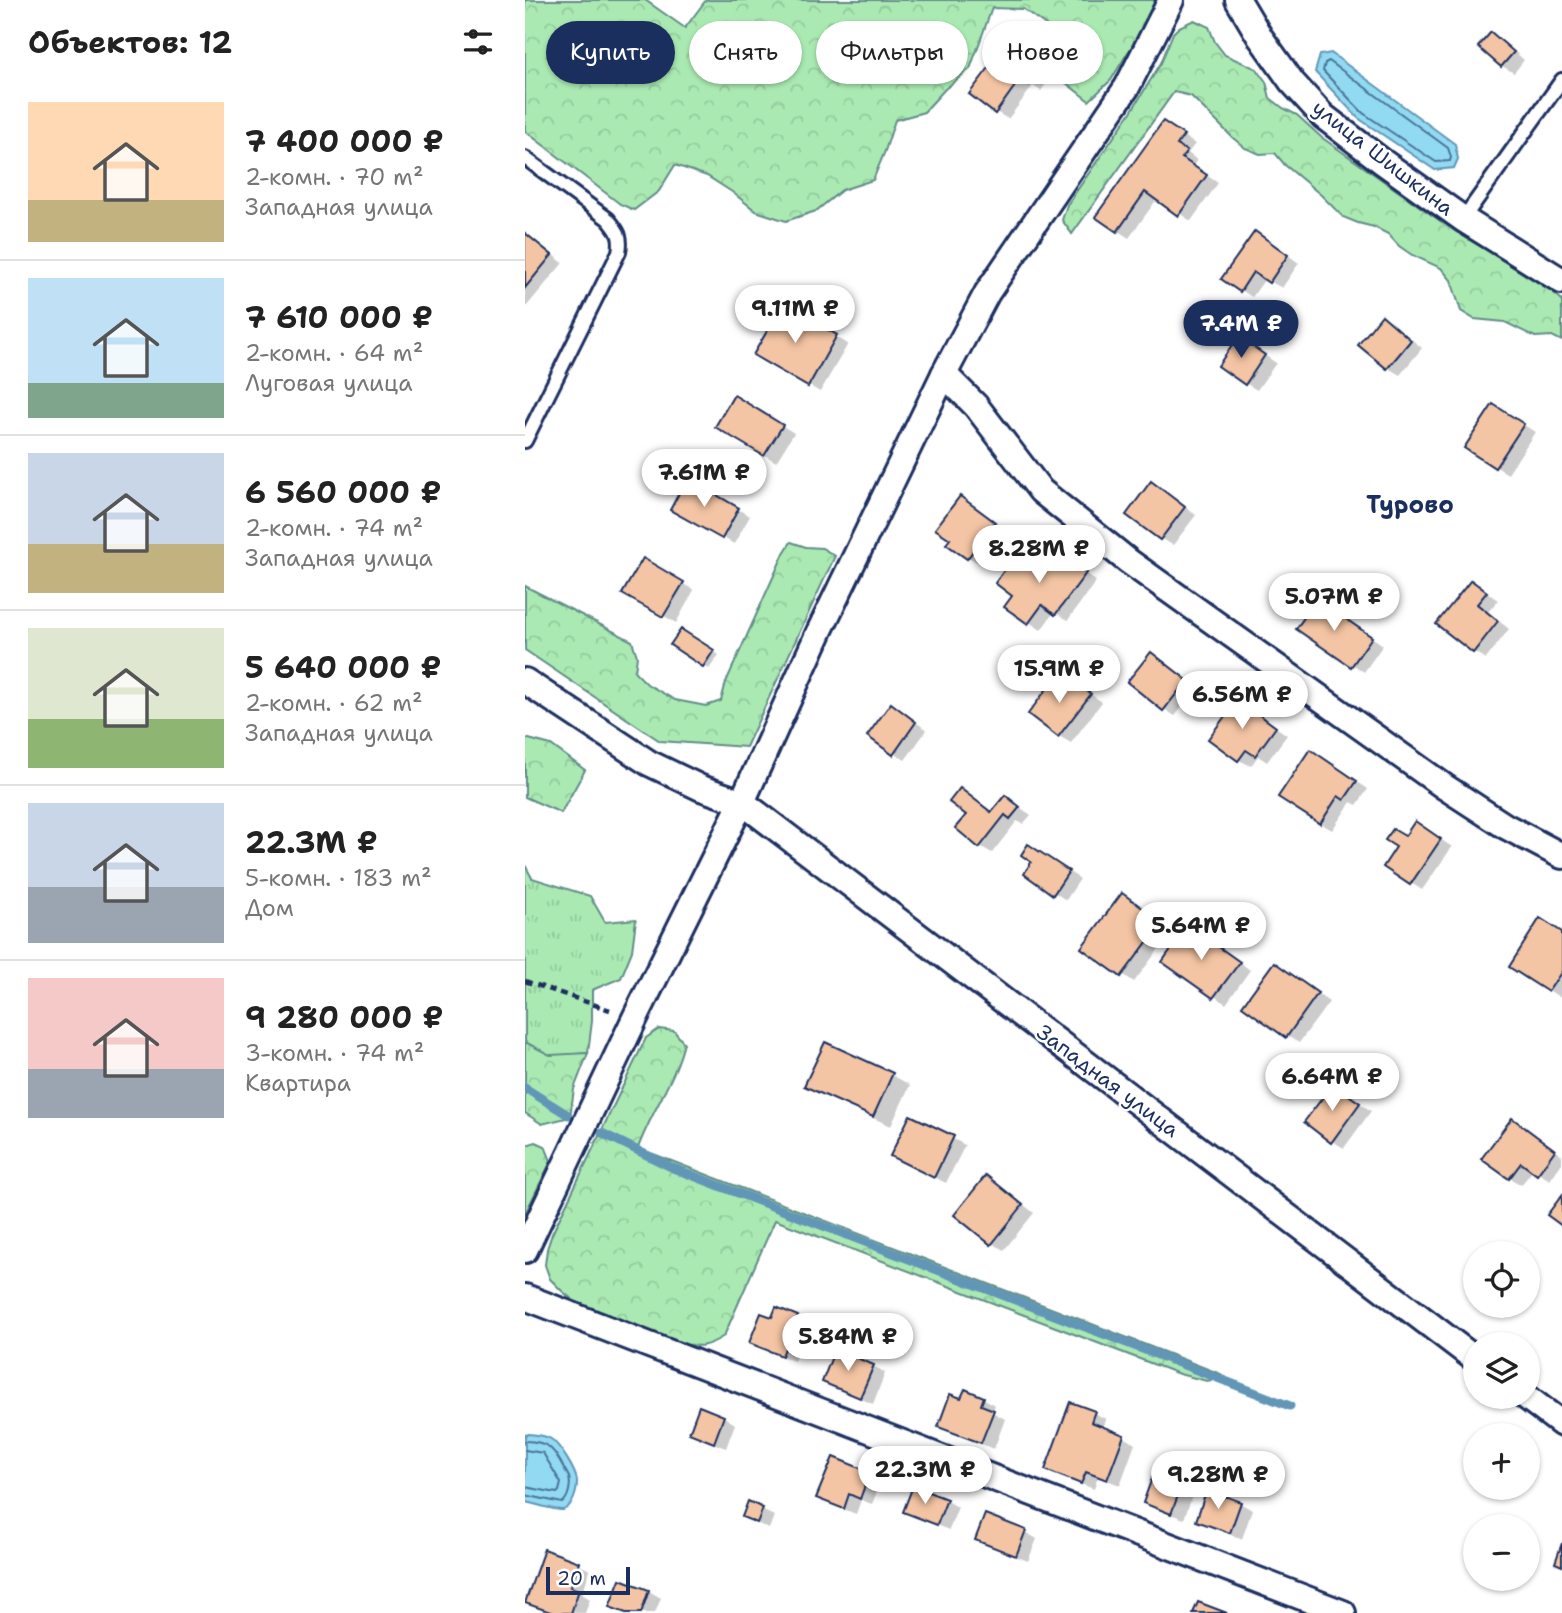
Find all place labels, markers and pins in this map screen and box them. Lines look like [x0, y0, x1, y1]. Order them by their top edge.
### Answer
pin: 9.11M ₽ [730, 286, 860, 345]
pin: 7.4M ₽ [1184, 300, 1298, 360]
pin: 7.61M ₽ [639, 449, 769, 509]
pin: 8.28M ₽ [974, 526, 1104, 585]
pin: 5.07M ₽ [1269, 574, 1399, 633]
pin: 15.9M ₽ [994, 646, 1124, 705]
pin: 6.56M ₽ [1177, 672, 1307, 731]
pin: 5.64M ₽ [1136, 902, 1266, 962]
pin: 6.64M ₽ [1267, 1054, 1397, 1113]
pin: 5.84M ₽ [783, 1314, 913, 1373]
pin: 22.3M ₽ [860, 1446, 990, 1506]
pin: 9.28M ₽ [1153, 1452, 1283, 1511]

